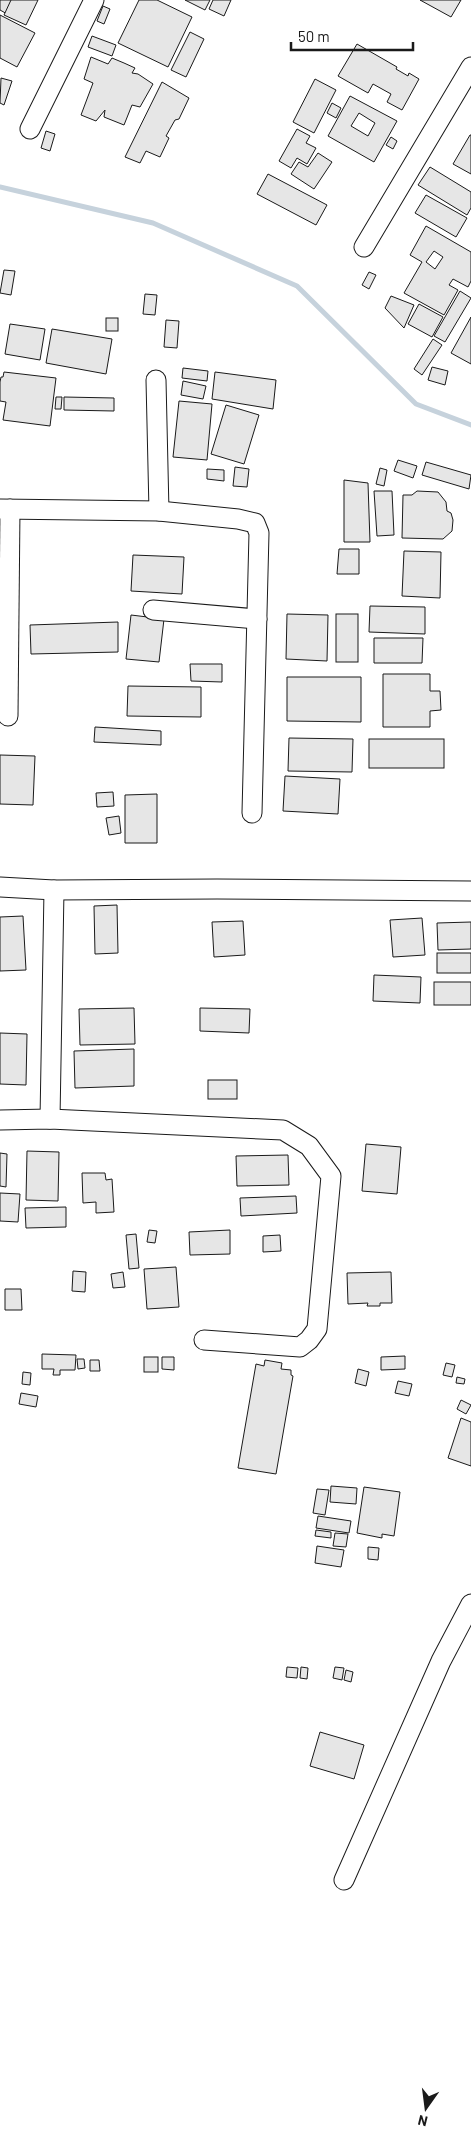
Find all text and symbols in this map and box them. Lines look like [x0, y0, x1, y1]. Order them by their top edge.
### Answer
scale bar [291, 20, 414, 52]
text: 50 m [298, 27, 330, 45]
north arrow [401, 2083, 451, 2133]
text: N [416, 2112, 429, 2130]

